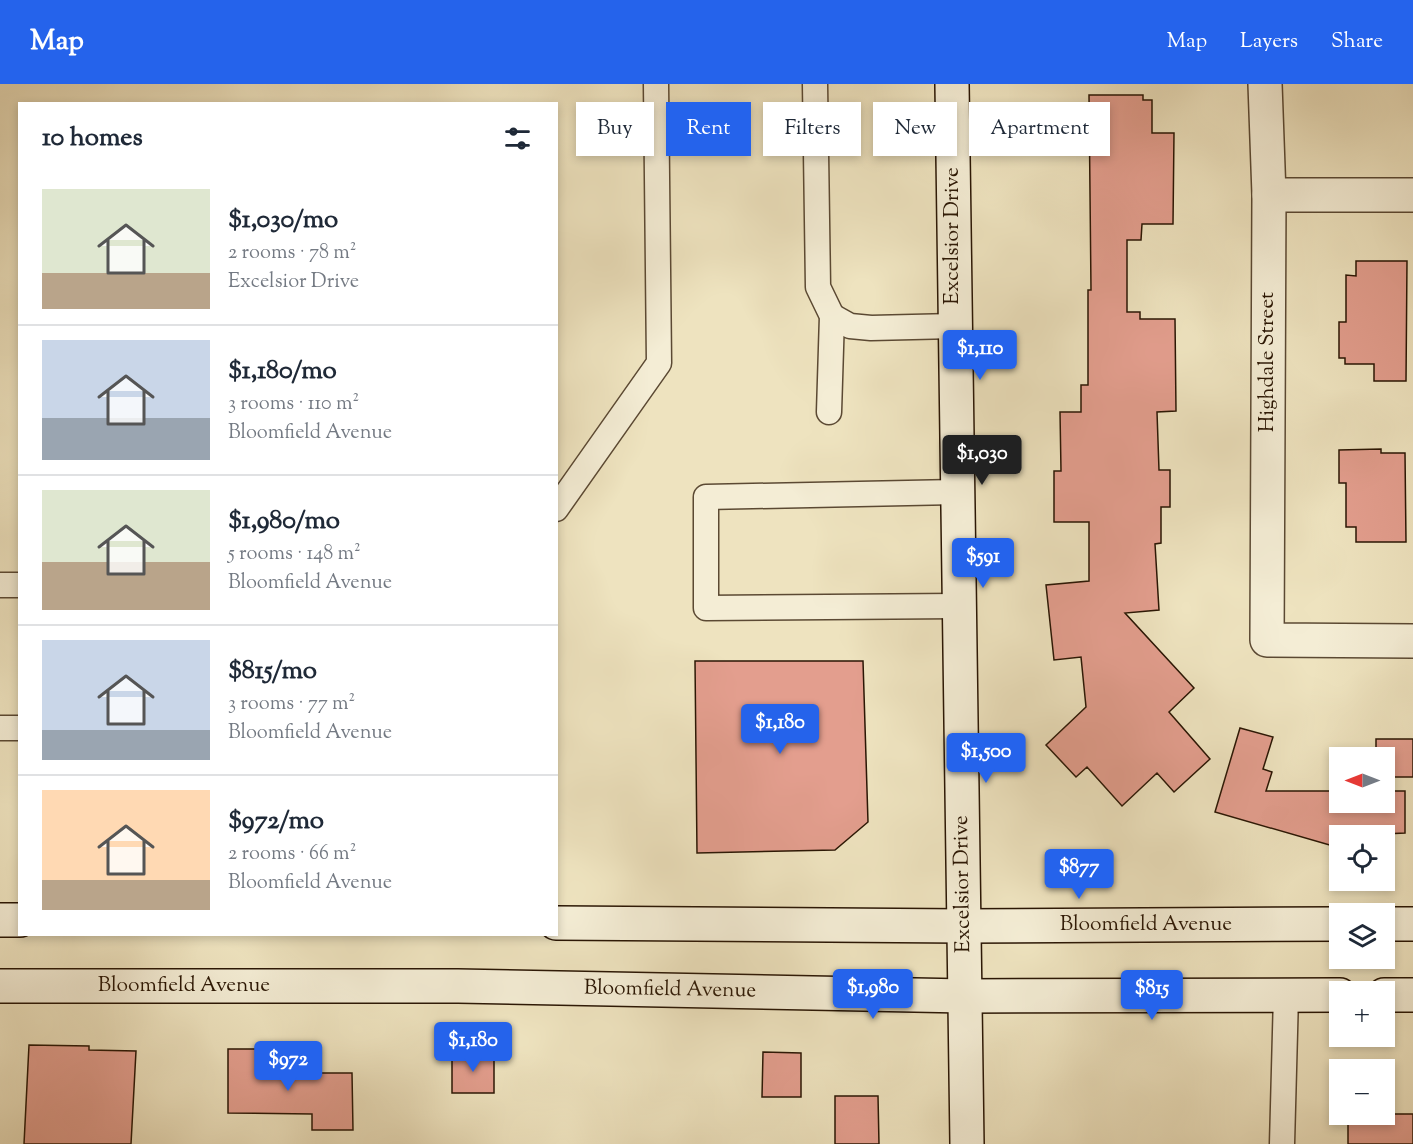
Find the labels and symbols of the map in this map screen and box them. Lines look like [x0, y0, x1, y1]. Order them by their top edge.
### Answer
street label: Excelsior Drive [938, 167, 968, 305]
street label: Highdale Street [1253, 292, 1283, 432]
pin: $1,110 [931, 330, 1029, 381]
pin: $1,030 [933, 435, 1031, 486]
pin: $591 [947, 538, 1019, 589]
pin: $1,180 [731, 704, 829, 755]
pin: $1,500 [937, 733, 1035, 784]
north arrow [1329, 747, 1395, 813]
street label: Excelsior Drive [947, 815, 979, 953]
pin: $877 [1043, 849, 1115, 900]
street label: Bloomfield Avenue [1060, 910, 1232, 940]
pin: $1,980 [824, 969, 922, 1020]
pin: $815 [1116, 970, 1188, 1021]
street label: Bloomfield Avenue [98, 971, 270, 1001]
street label: Bloomfield Avenue [584, 973, 756, 1007]
pin: $1,180 [424, 1022, 522, 1073]
pin: $972 [252, 1041, 324, 1092]

